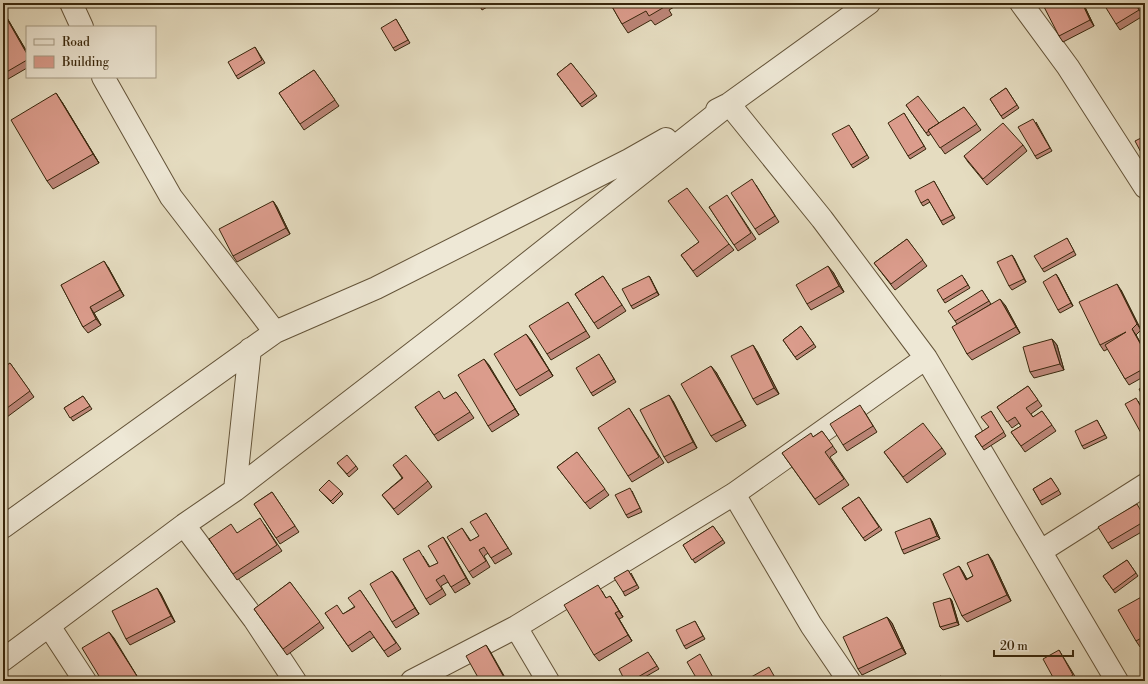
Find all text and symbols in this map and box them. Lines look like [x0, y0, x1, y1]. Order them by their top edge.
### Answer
legend [26, 26, 156, 78]
text: Road [62, 35, 90, 50]
text: Building [61, 55, 110, 70]
scale bar [994, 632, 1073, 658]
text: 20 m [1000, 639, 1028, 654]

